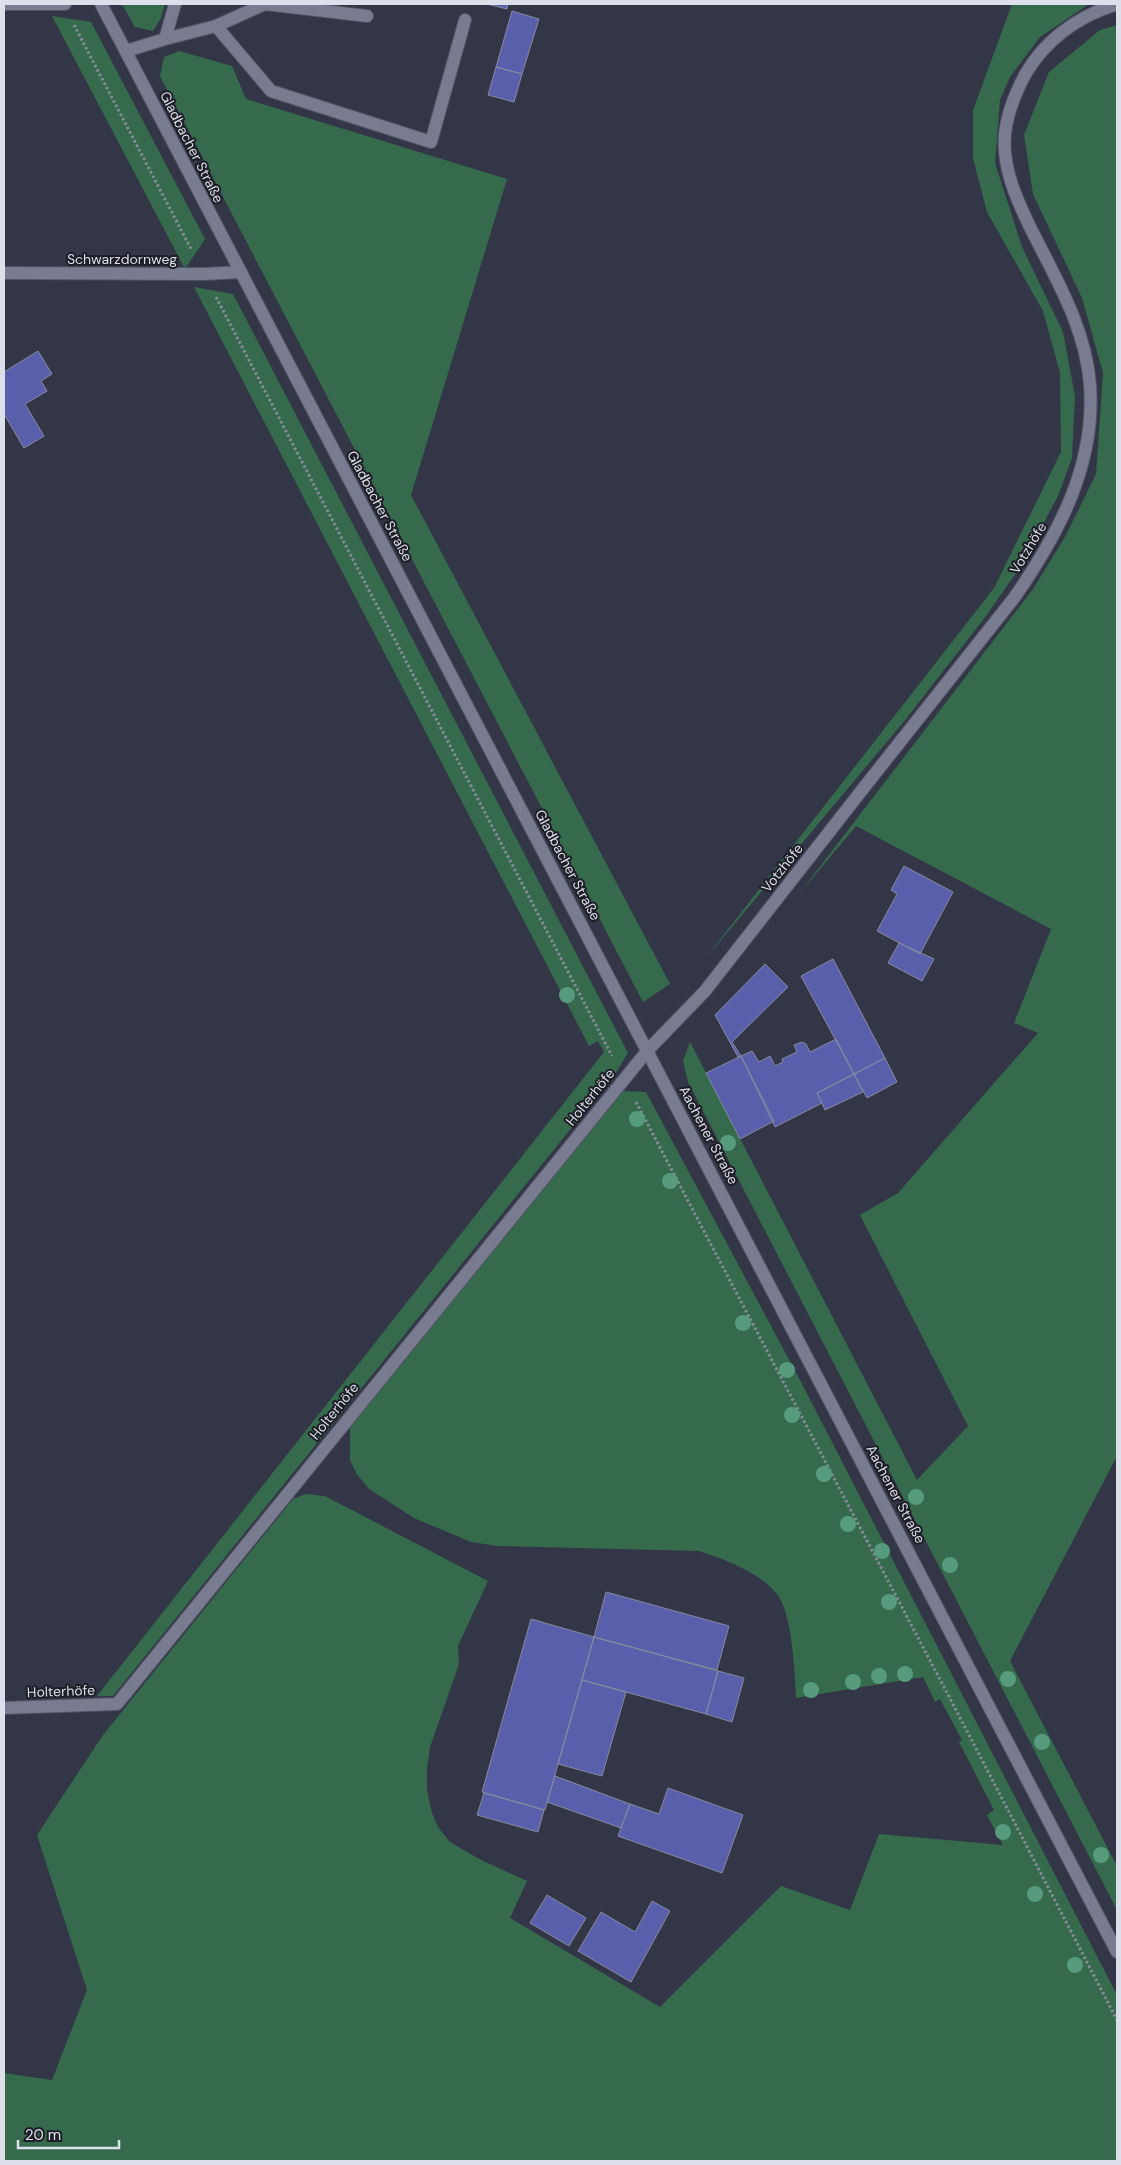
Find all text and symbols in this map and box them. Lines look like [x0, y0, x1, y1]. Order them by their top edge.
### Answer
street label: Gladbacher Straße [156, 88, 228, 206]
street label: Schwarzdornweg [67, 250, 177, 268]
street label: Gladbacher Straße [343, 448, 417, 564]
street label: Votzhöfe [1006, 519, 1050, 577]
street label: Gladbacher Straße [531, 807, 605, 923]
street label: Votzhöfe [757, 840, 807, 896]
street label: Holterhöfe [562, 1065, 618, 1129]
street label: Aachener Straße [675, 1083, 743, 1187]
street label: Holterhöfe [306, 1379, 362, 1443]
street label: Aachener Straße [862, 1442, 930, 1546]
street label: Holterhöfe [27, 1681, 95, 1701]
scale bar [18, 2118, 119, 2150]
text: 20 m [25, 2125, 61, 2145]

